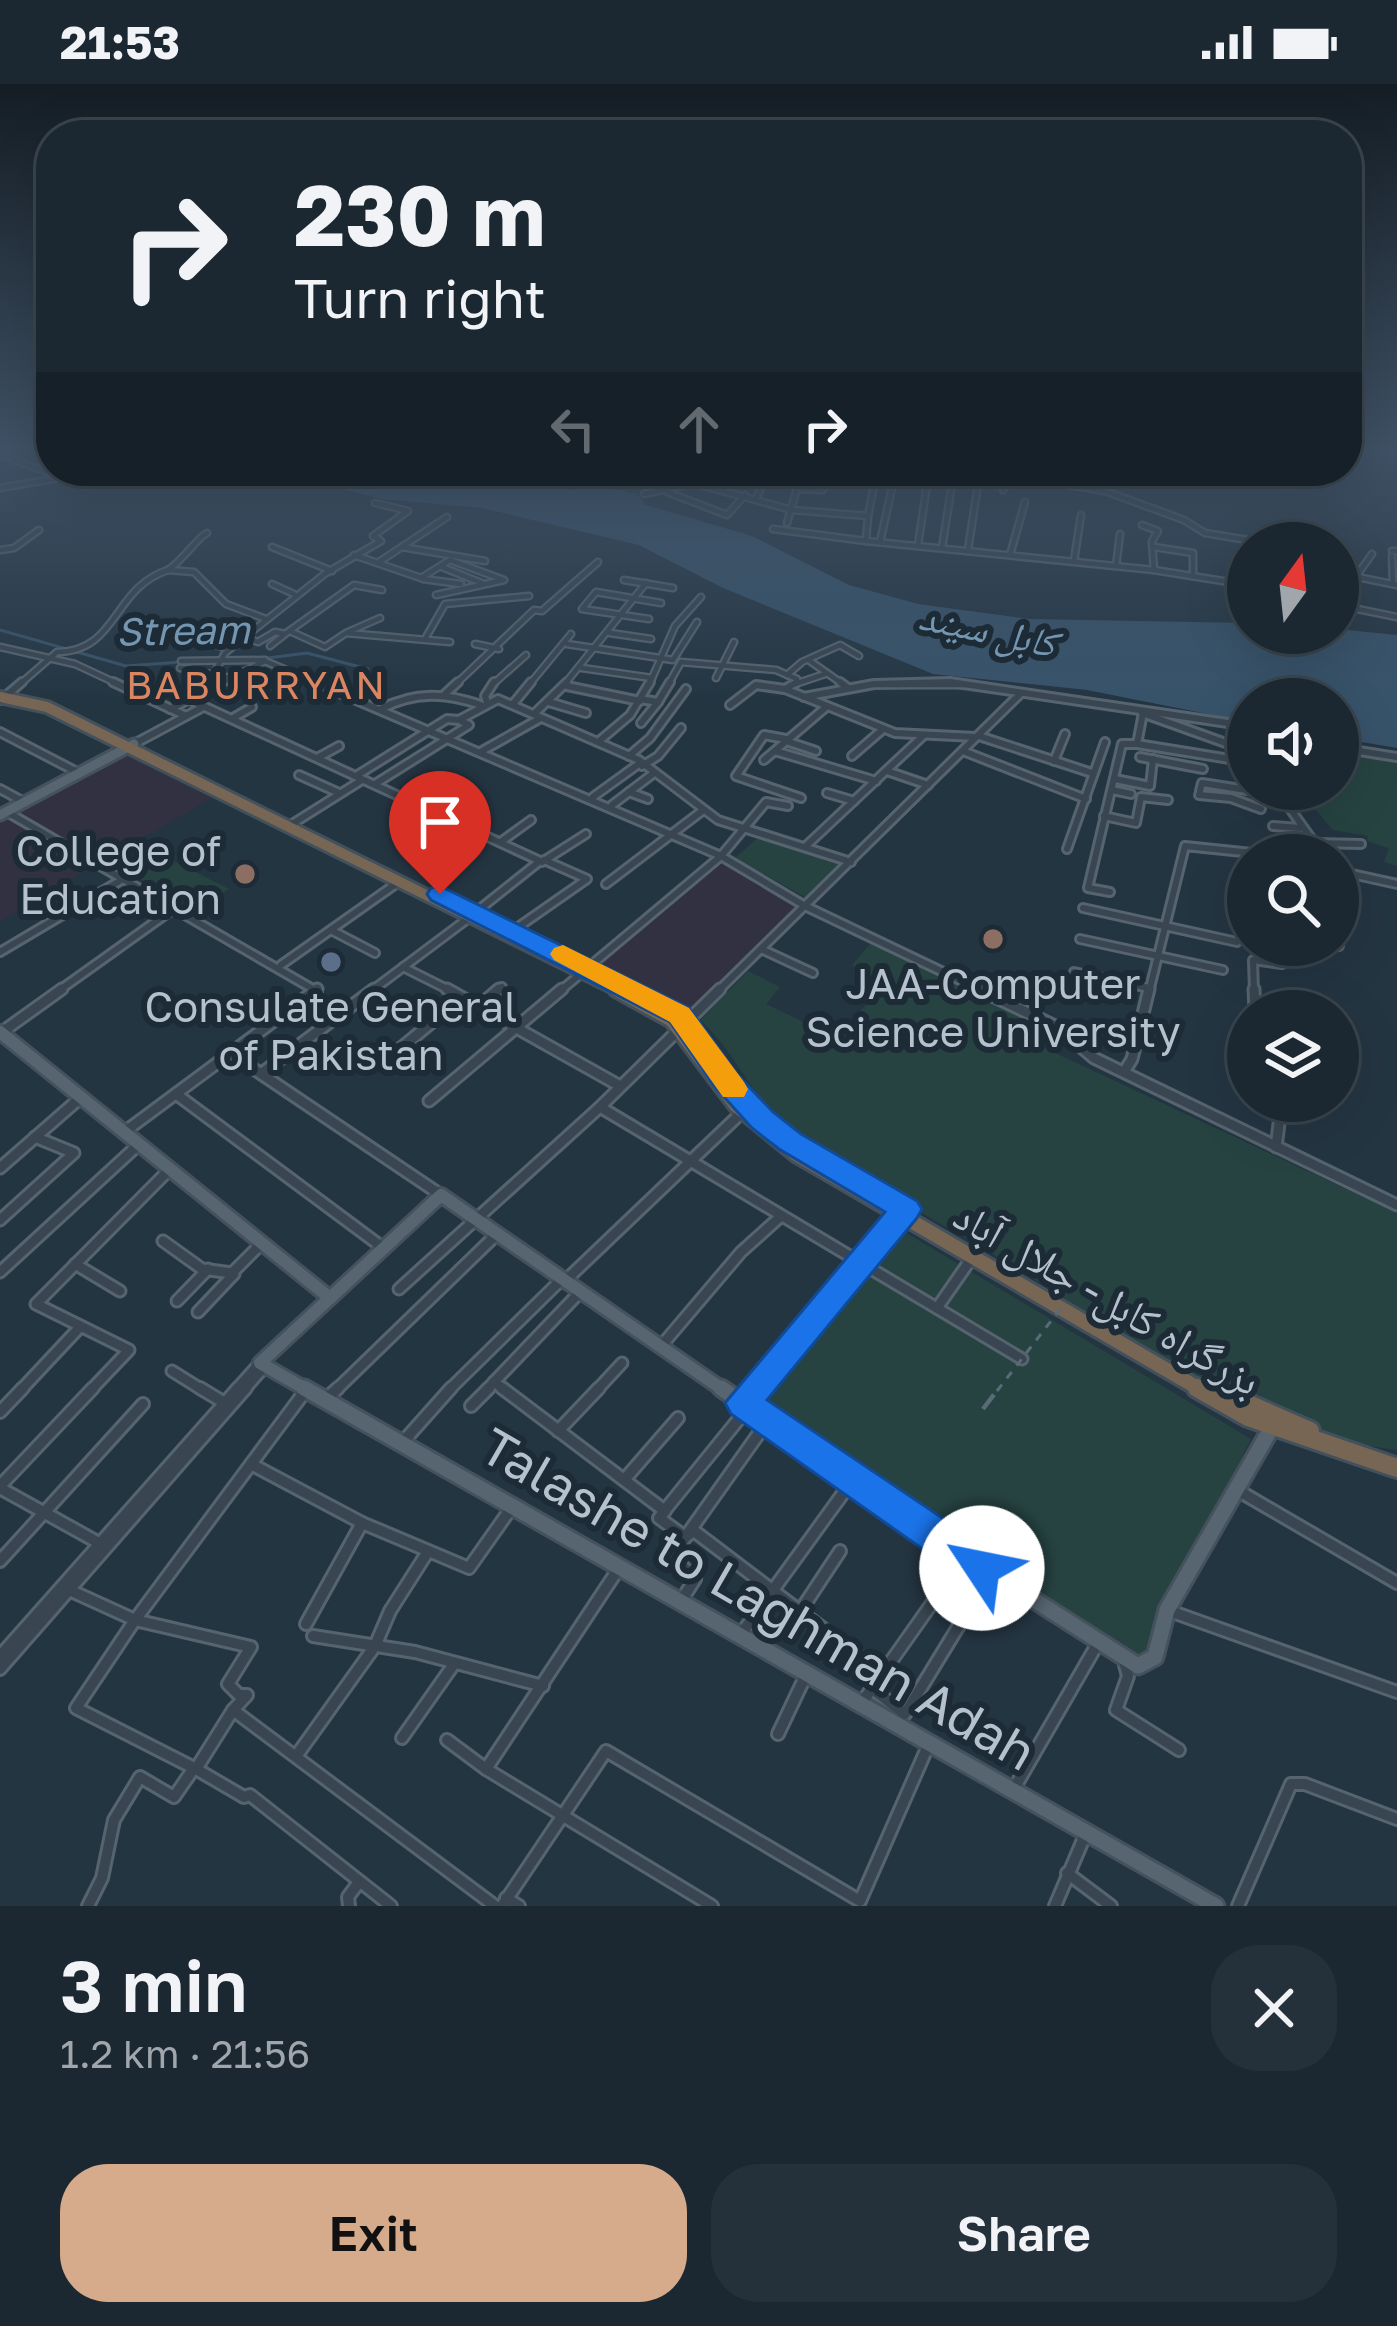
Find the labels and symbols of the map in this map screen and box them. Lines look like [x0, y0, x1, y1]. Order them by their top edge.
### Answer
north arrow [1227, 522, 1359, 654]
water label: کابل سيند [915, 592, 1067, 670]
water label: Stream [116, 605, 252, 655]
district label: BABURRYAN [126, 661, 388, 708]
pin [389, 771, 491, 894]
place label: College of Education [16, 825, 221, 923]
marker: College of Education [232, 861, 258, 887]
marker: JAA-Computer Science University [980, 926, 1006, 952]
marker: Consulate General of Pakistan [318, 949, 344, 975]
place label: JAA-Computer Science University [806, 958, 1180, 1056]
place label: Consulate General of Pakistan [145, 981, 517, 1079]
street label: بزرگراه کابل- جلال آباد [945, 1189, 1270, 1407]
street label: Talashe to Laghman Adah [471, 1414, 1047, 1782]
position arrow [919, 1505, 1045, 1631]

